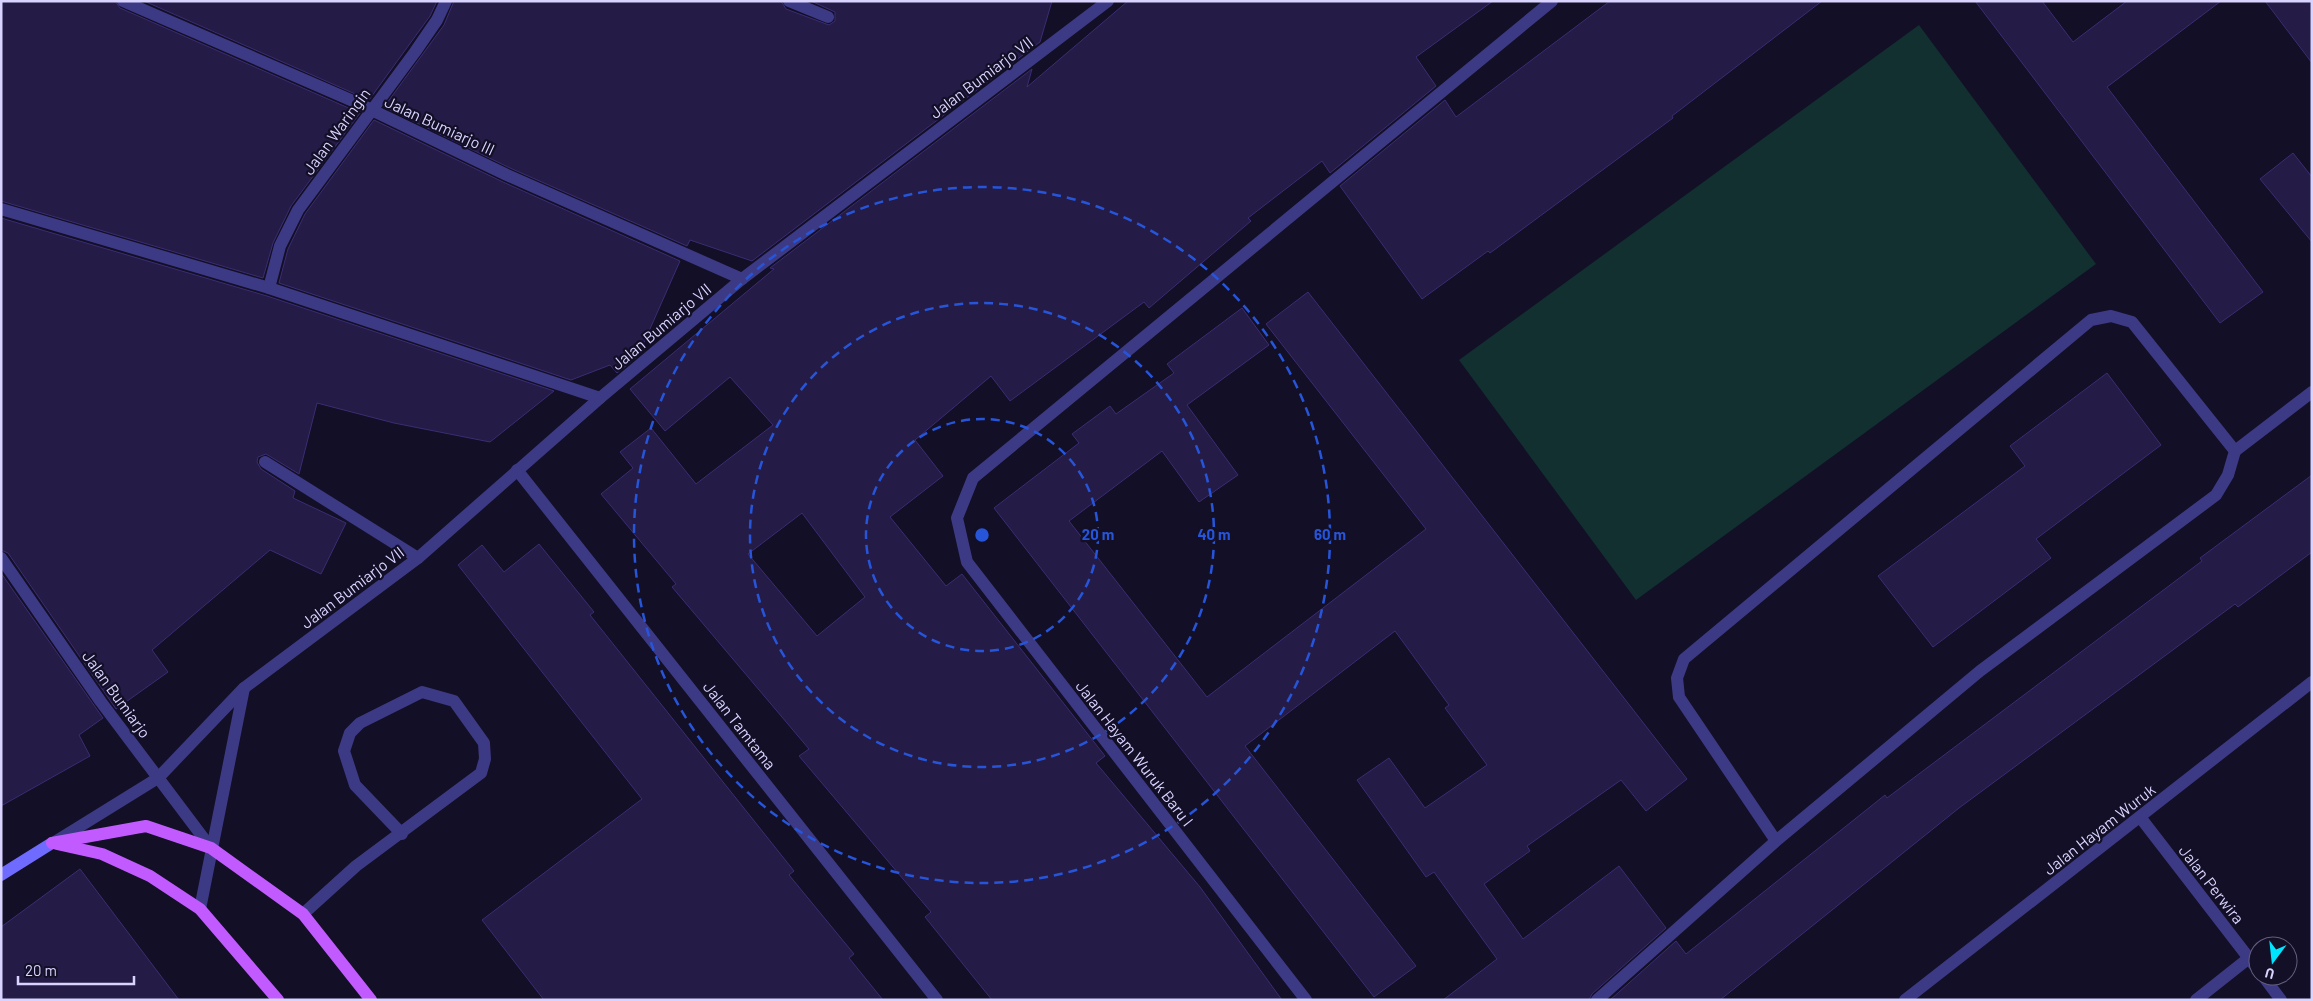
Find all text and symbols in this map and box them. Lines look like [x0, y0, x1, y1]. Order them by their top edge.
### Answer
street label: Jalan Bumiarjo VII [926, 32, 1036, 122]
street label: Jalan Waringin [298, 84, 374, 178]
street label: Jalan Bumiarjo III [382, 91, 498, 159]
street label: Jalan Bumiarjo VII [607, 279, 715, 373]
text: 20 m [1082, 525, 1114, 543]
text: 40 m [1197, 525, 1231, 543]
text: 60 m [1314, 525, 1346, 543]
centre of rings [973, 526, 991, 544]
street label: Jalan Bumiarjo VII [297, 542, 407, 632]
street label: Jalan Bumiarjo [79, 647, 155, 741]
street label: Jalan Hayam Wuruk Baru I [1072, 676, 1198, 830]
street label: Jalan Tamtama [700, 677, 780, 773]
street label: Jalan Hayam Wuruk [2039, 780, 2159, 878]
street label: Jalan Perwira [2175, 841, 2249, 927]
north arrow [2248, 936, 2298, 986]
scale bar [18, 954, 134, 986]
text: 20 m [25, 961, 57, 979]
text: U [2263, 965, 2276, 983]

